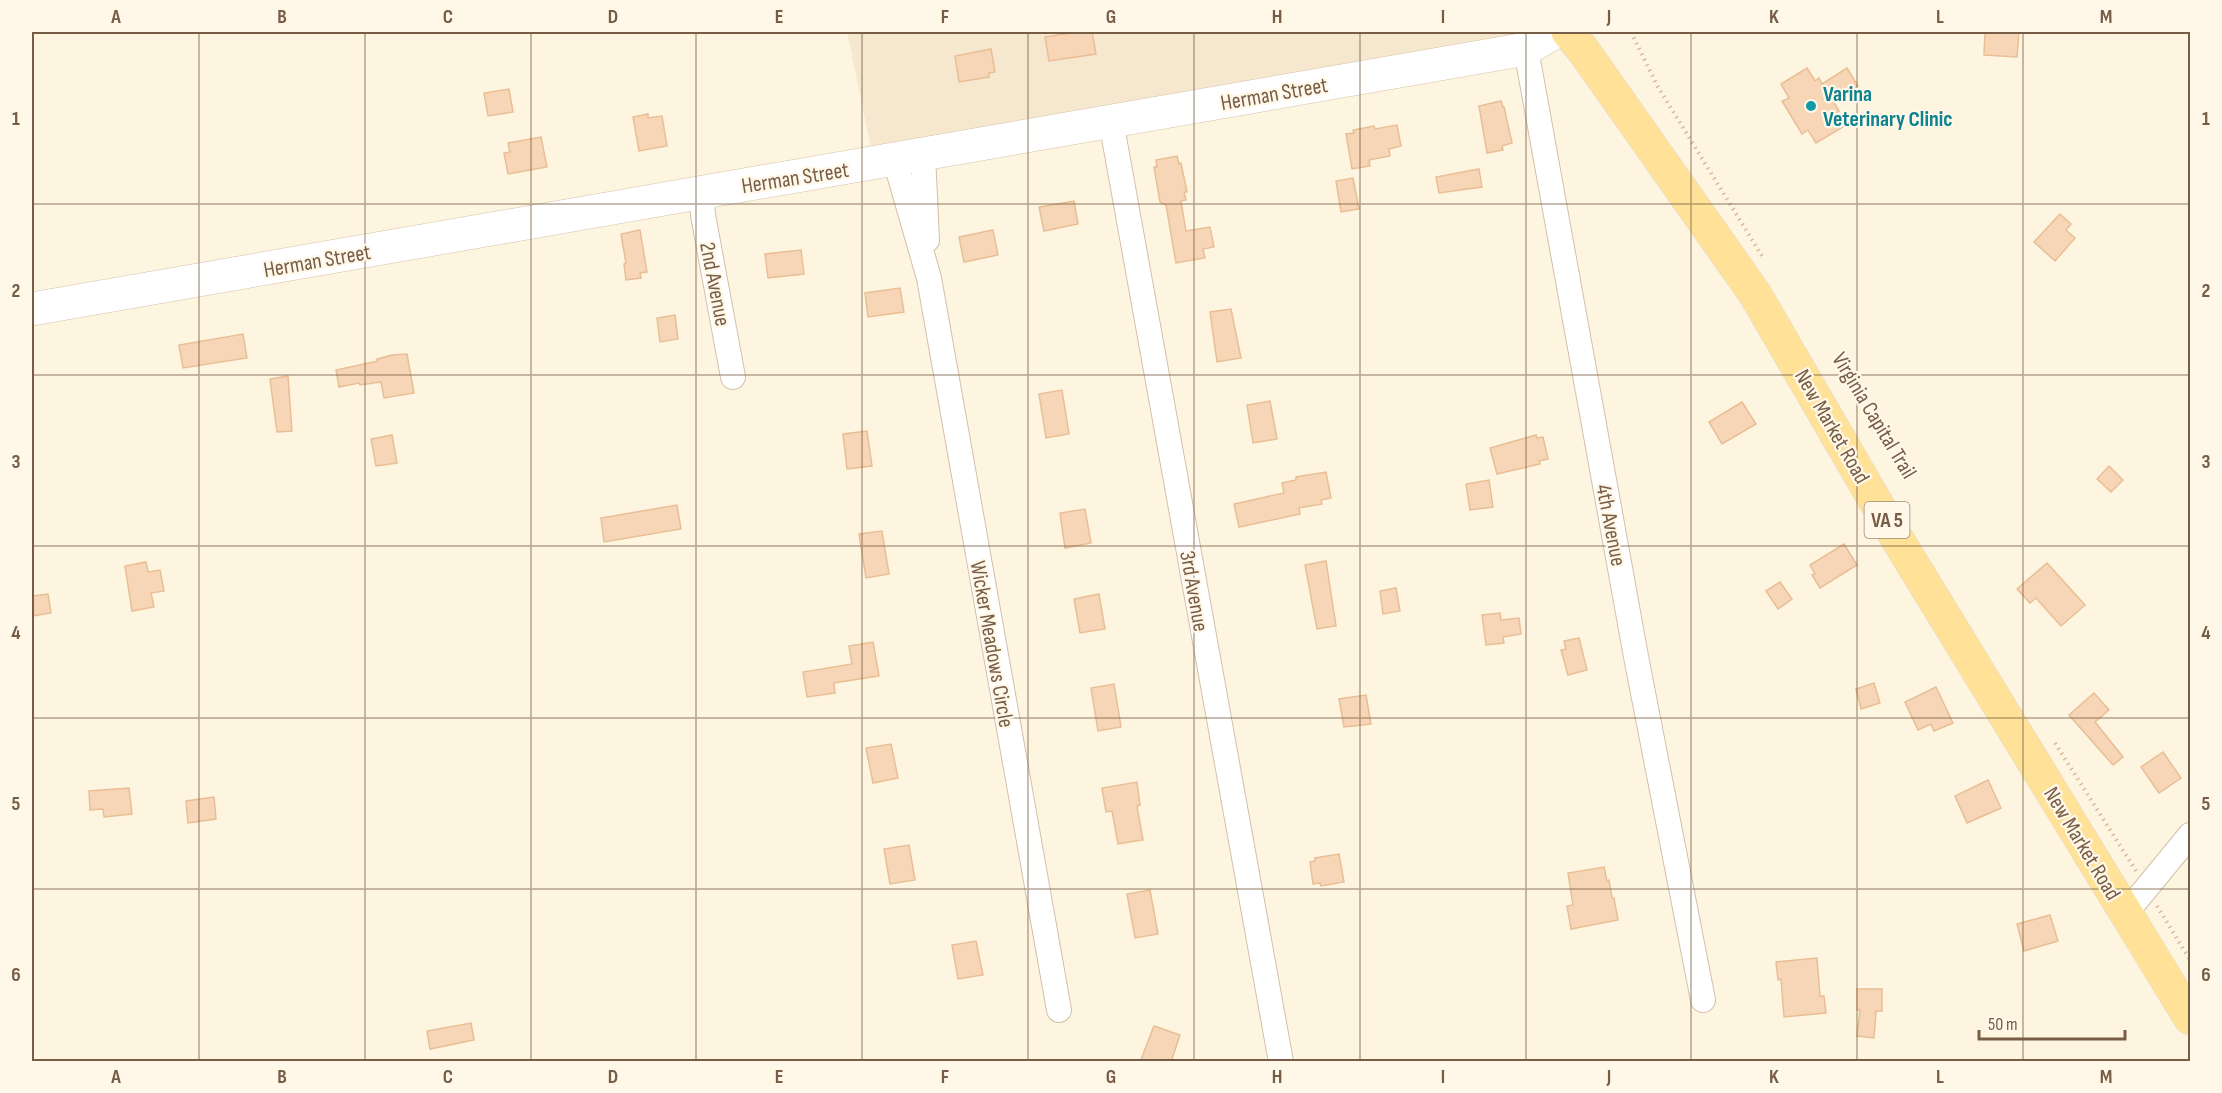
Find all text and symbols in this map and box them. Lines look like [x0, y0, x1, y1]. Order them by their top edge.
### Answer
text: A [110, 5, 121, 29]
text: B [277, 5, 287, 29]
text: C [443, 5, 453, 29]
text: D [608, 5, 618, 29]
text: E [775, 5, 783, 29]
text: F [941, 5, 949, 29]
text: G [1106, 5, 1116, 29]
text: H [1272, 5, 1282, 29]
text: I [1441, 5, 1445, 29]
text: J [1606, 5, 1611, 29]
text: K [1769, 5, 1779, 29]
text: L [1936, 5, 1944, 29]
text: M [2100, 5, 2112, 29]
street label: Herman Street [1219, 72, 1330, 117]
place label: Varina Veterinary Clinic [1823, 81, 1953, 133]
marker: Varina Veterinary Clinic [1804, 99, 1818, 113]
text: 1 [12, 107, 20, 131]
text: 1 [2202, 107, 2210, 131]
street label: Herman Street [740, 157, 851, 200]
street label: Herman Street [262, 239, 373, 284]
street label: 2nd Avenue [693, 240, 736, 329]
text: 2 [12, 279, 20, 303]
text: 2 [2202, 279, 2210, 303]
street label: Virginia Capital Trail [1825, 348, 1922, 484]
street label: New Market Road [1788, 365, 1875, 489]
text: 3 [12, 450, 21, 474]
text: 3 [2202, 450, 2211, 474]
street label: 4th Avenue [1589, 482, 1632, 568]
road number: VA 5 [1864, 502, 1910, 538]
street label: 3rd Avenue [1173, 549, 1214, 634]
street label: Wicker Meadows Circle [964, 559, 1019, 730]
text: 4 [11, 621, 21, 645]
text: 4 [2201, 621, 2211, 645]
street label: New Market Road [2037, 782, 2126, 905]
text: 5 [12, 792, 21, 816]
text: 5 [2202, 792, 2211, 816]
text: 6 [11, 963, 21, 987]
text: 6 [2201, 963, 2211, 987]
scale bar [1979, 1003, 2124, 1041]
text: 50 m [1988, 1014, 2018, 1035]
text: A [110, 1065, 121, 1089]
text: B [277, 1065, 287, 1089]
text: C [443, 1065, 453, 1089]
text: D [608, 1065, 618, 1089]
text: E [775, 1065, 783, 1089]
text: F [941, 1065, 949, 1089]
text: G [1106, 1065, 1116, 1089]
text: H [1272, 1065, 1282, 1089]
text: I [1441, 1065, 1445, 1089]
text: J [1606, 1065, 1611, 1089]
text: K [1769, 1065, 1779, 1089]
text: L [1936, 1065, 1944, 1089]
text: M [2100, 1065, 2112, 1089]

